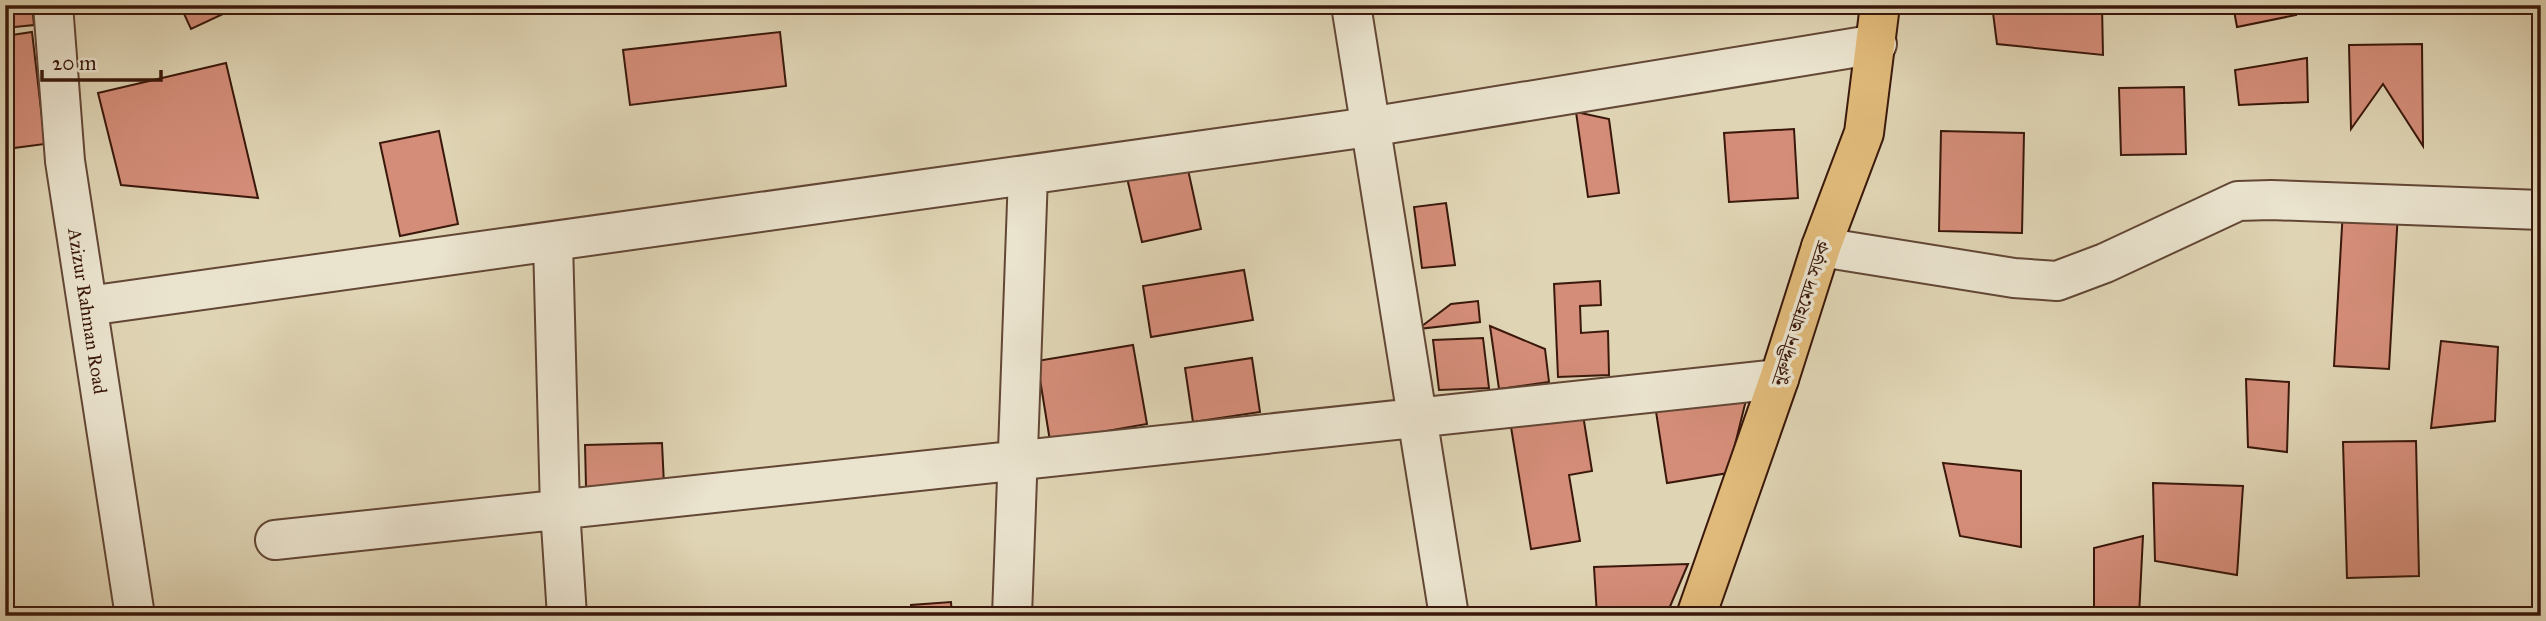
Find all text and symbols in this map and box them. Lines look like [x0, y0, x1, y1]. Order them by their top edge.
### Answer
scale bar [42, 38, 161, 82]
text: 20 m [52, 50, 97, 76]
street label: Azizur Rahman Road [63, 225, 112, 396]
street label: নুরুদ্দীন আহমেদ সড়ক [1766, 237, 1835, 389]

